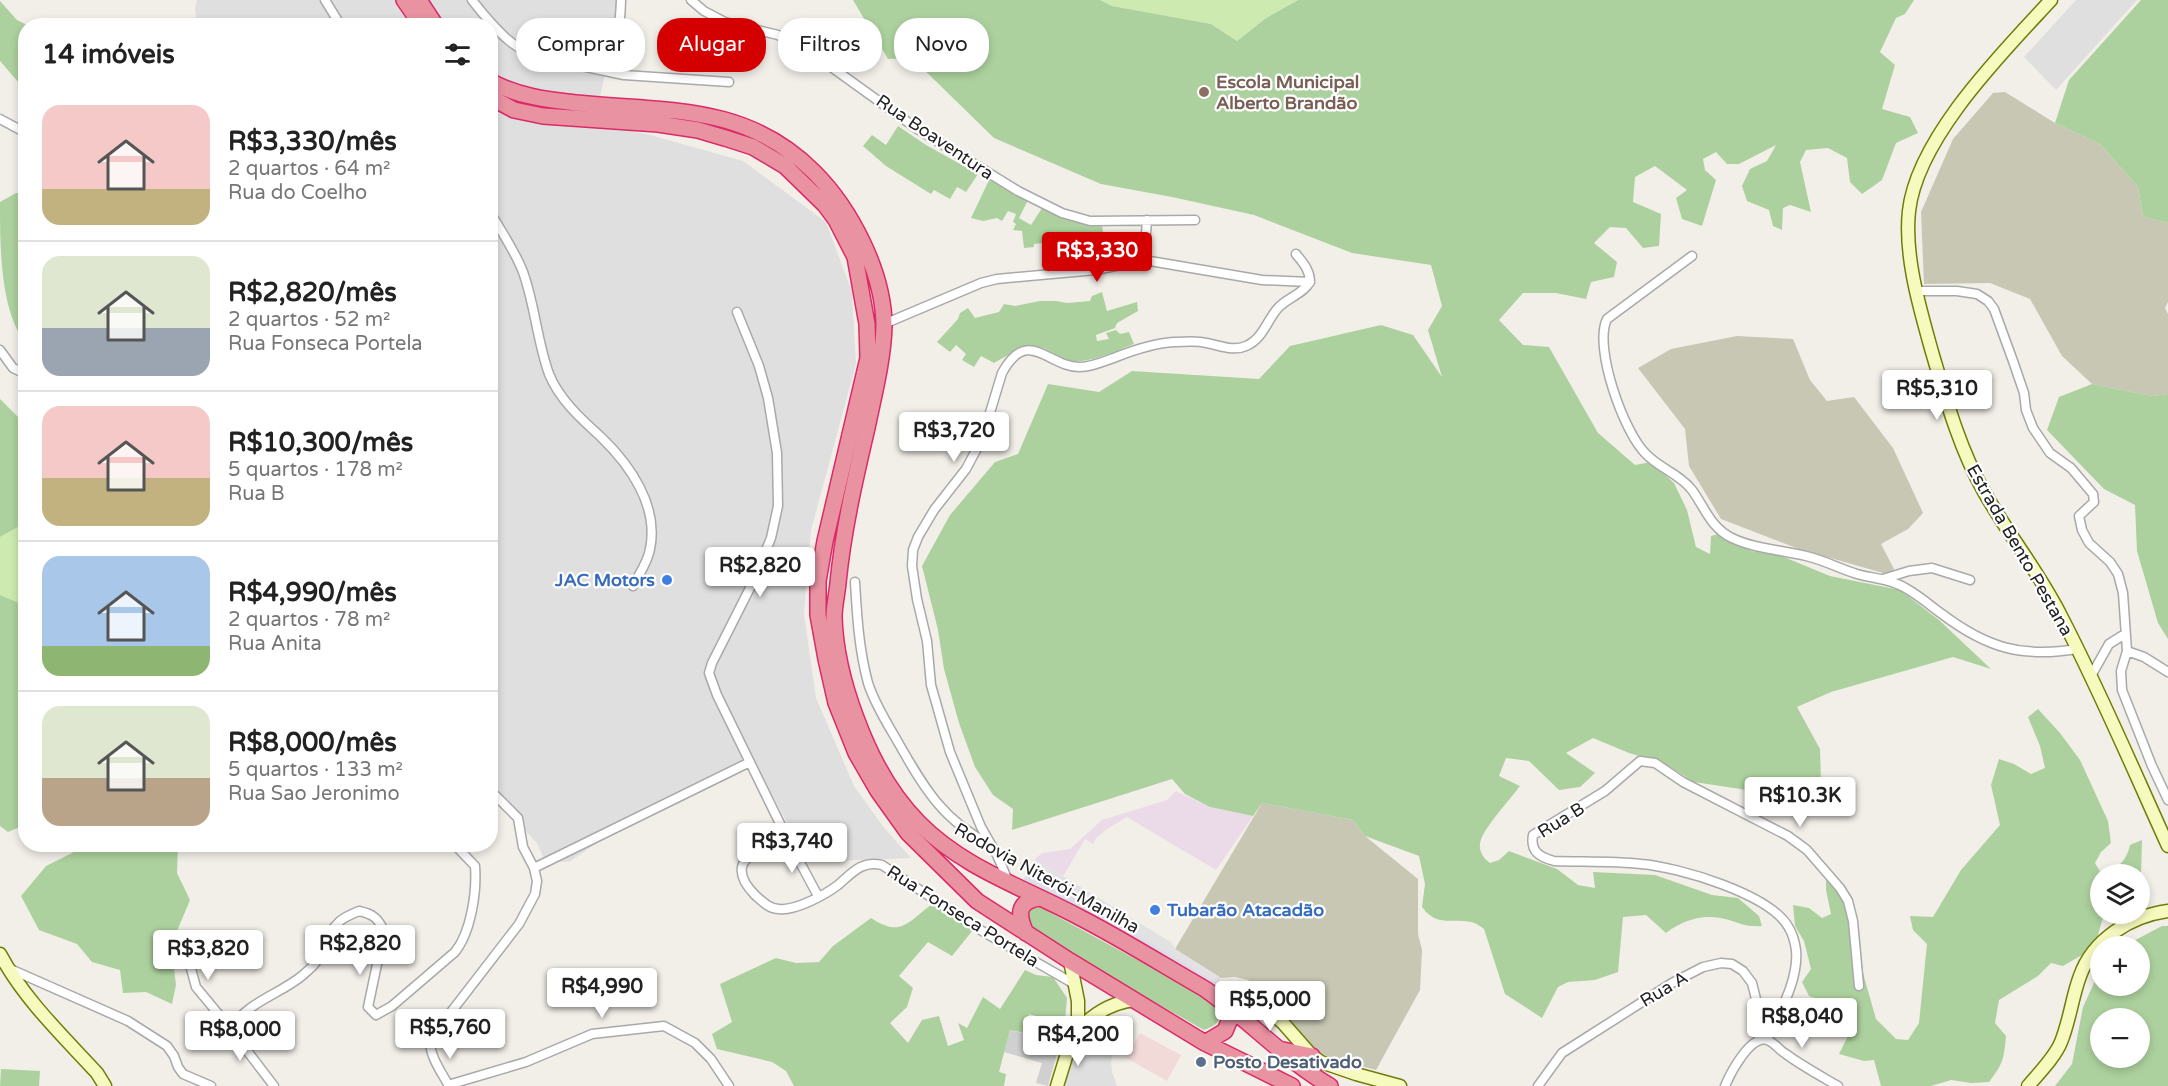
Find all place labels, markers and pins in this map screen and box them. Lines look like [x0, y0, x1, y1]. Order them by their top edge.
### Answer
place label: Escola Municipal Alberto Brandão [1216, 71, 1359, 114]
marker: Escola Municipal Alberto Brandão [1197, 85, 1211, 99]
pin: R$3,330 [1042, 232, 1152, 283]
pin: R$5,310 [1882, 370, 1992, 421]
pin: R$3,720 [899, 412, 1009, 463]
pin: R$2,820 [705, 547, 815, 598]
place label: JAC Motors [554, 569, 655, 591]
marker: JAC Motors [660, 573, 674, 587]
pin: R$10.3K [1745, 777, 1855, 828]
pin: R$3,740 [737, 823, 847, 874]
place label: Tubarão Atacadão [1166, 899, 1324, 921]
marker: Tubarão Atacadão [1148, 903, 1162, 917]
pin: R$2,820 [305, 925, 415, 976]
pin: R$3,820 [153, 930, 263, 981]
pin: R$4,990 [547, 968, 657, 1019]
pin: R$5,000 [1215, 981, 1325, 1032]
pin: R$8,040 [1747, 998, 1857, 1049]
pin: R$5,760 [395, 1009, 505, 1060]
pin: R$8,000 [185, 1011, 295, 1062]
pin: R$4,200 [1023, 1016, 1133, 1067]
place label: Posto Desativado [1213, 1051, 1362, 1073]
marker: Posto Desativado [1194, 1055, 1208, 1069]

